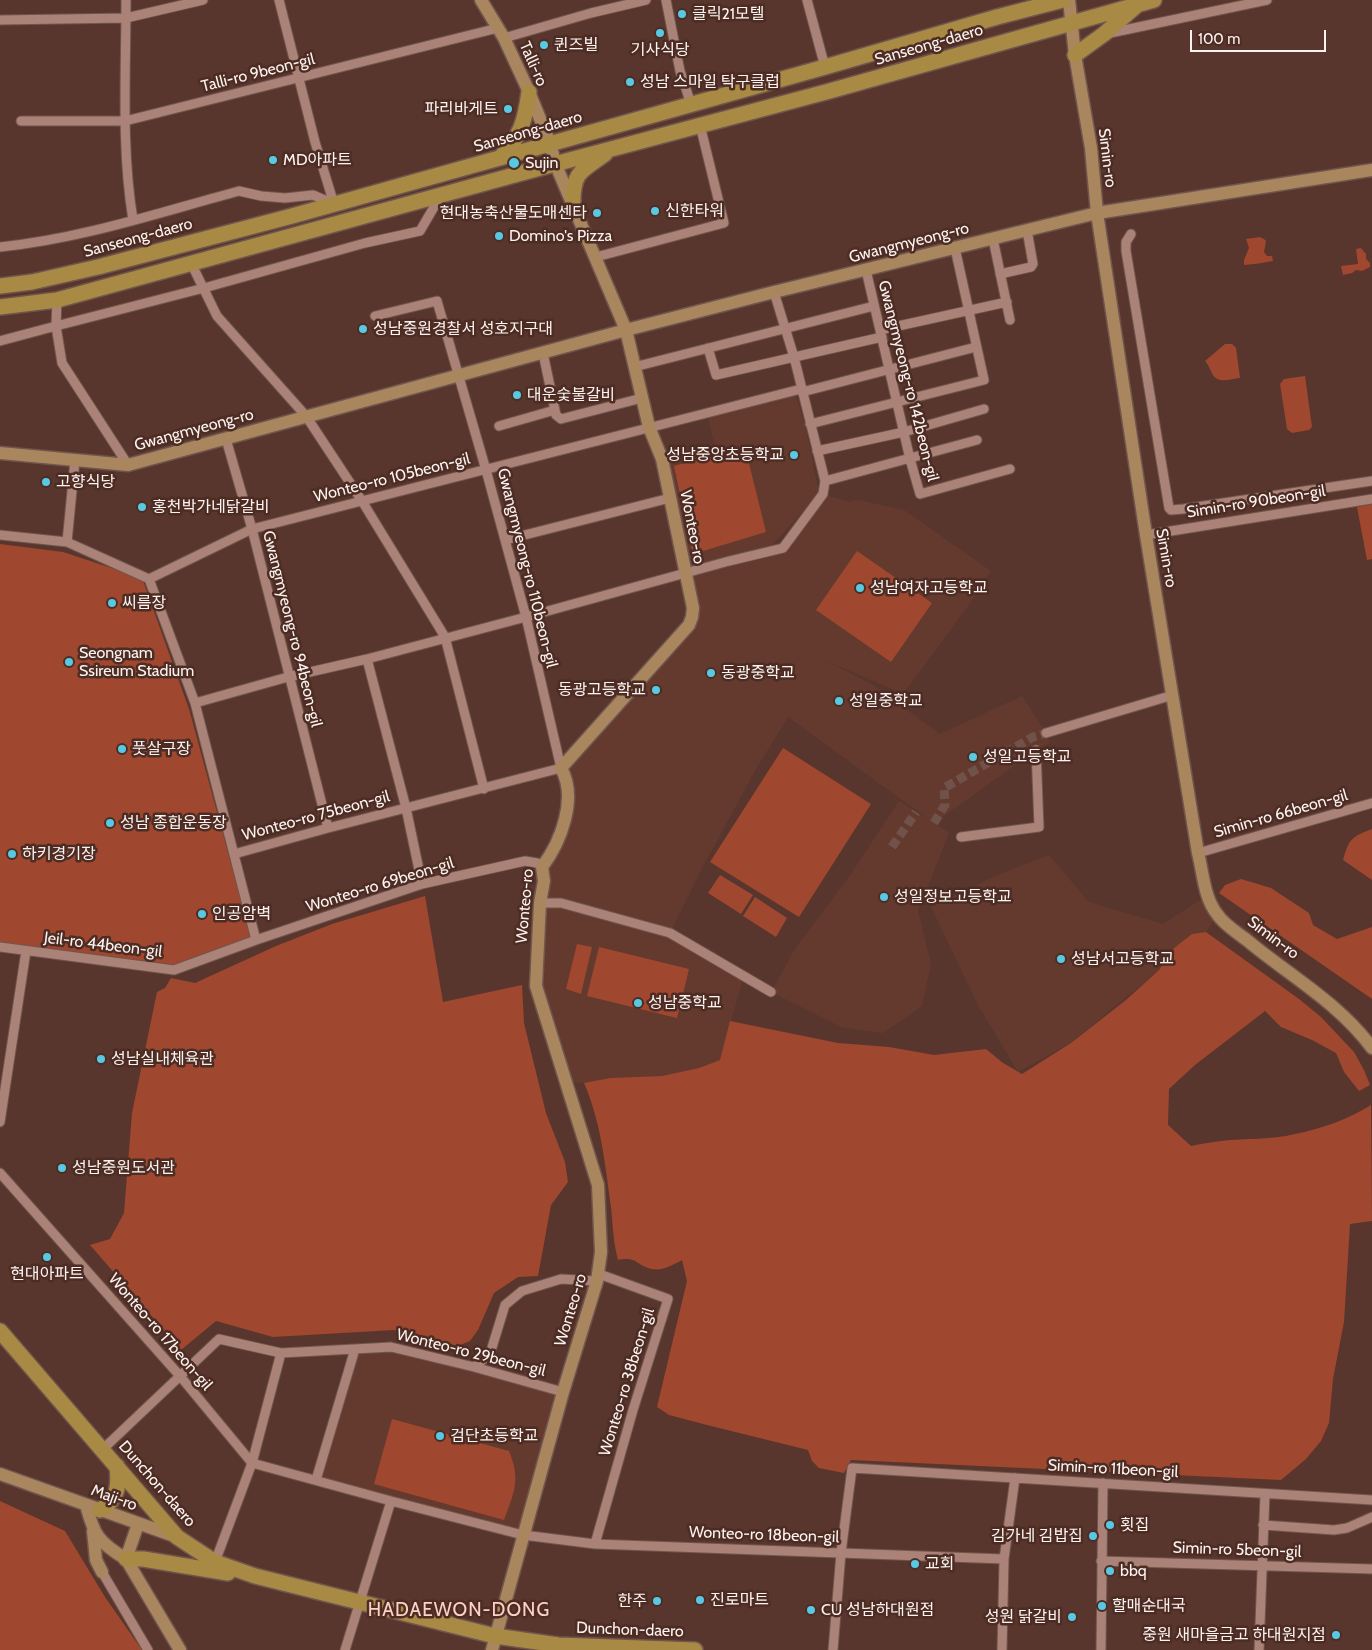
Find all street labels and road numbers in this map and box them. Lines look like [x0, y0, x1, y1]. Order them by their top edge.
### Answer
street label: Sanseong-daero [873, 20, 985, 70]
street label: Talli-ro [515, 39, 551, 89]
street label: Talli-ro 9beon-gil [199, 50, 317, 96]
street label: Sanseong-daero [472, 107, 584, 157]
street label: Simin-ro [1094, 127, 1120, 189]
street label: Sanseong-daero [82, 214, 194, 262]
street label: Gwangmyeong-ro [847, 219, 971, 267]
street label: Gwangmyeong-ro 142beon-gil [874, 279, 942, 483]
street label: Gwangmyeong-ro [132, 405, 256, 455]
street label: Wonteo-ro 105beon-gil [312, 449, 472, 507]
street label: Gwangmyeong-ro 110beon-gil [493, 466, 561, 670]
street label: Simin-ro 90beon-gil [1185, 482, 1327, 522]
street label: Wonteo-ro [675, 488, 709, 566]
street label: Simin-ro [1151, 527, 1181, 589]
street label: Gwangmyeong-ro 94beon-gil [258, 529, 326, 729]
street label: Simin-ro 66beon-gil [1212, 786, 1350, 842]
street label: Wonteo-ro 75beon-gil [240, 787, 392, 845]
street label: Wonteo-ro 69beon-gil [304, 853, 456, 917]
street label: Wonteo-ro [512, 868, 538, 944]
street label: Simin-ro [1243, 912, 1303, 964]
street label: Jeil-ro 44beon-gil [43, 928, 163, 962]
street label: Wonteo-ro 17beon-gil [104, 1270, 216, 1394]
street label: Wonteo-ro [551, 1271, 591, 1349]
street label: Wonteo-ro 38beon-gil [595, 1306, 659, 1458]
street label: Wonteo-ro 29beon-gil [394, 1325, 548, 1381]
street label: Dunchon-daero [114, 1437, 200, 1531]
street label: Simin-ro 11beon-gil [1047, 1456, 1179, 1482]
street label: Maji-ro [88, 1481, 140, 1515]
street label: Wonteo-ro 18beon-gil [688, 1523, 840, 1547]
street label: Simin-ro 5beon-gil [1172, 1538, 1302, 1562]
street label: Dunchon-daero [576, 1619, 684, 1641]

